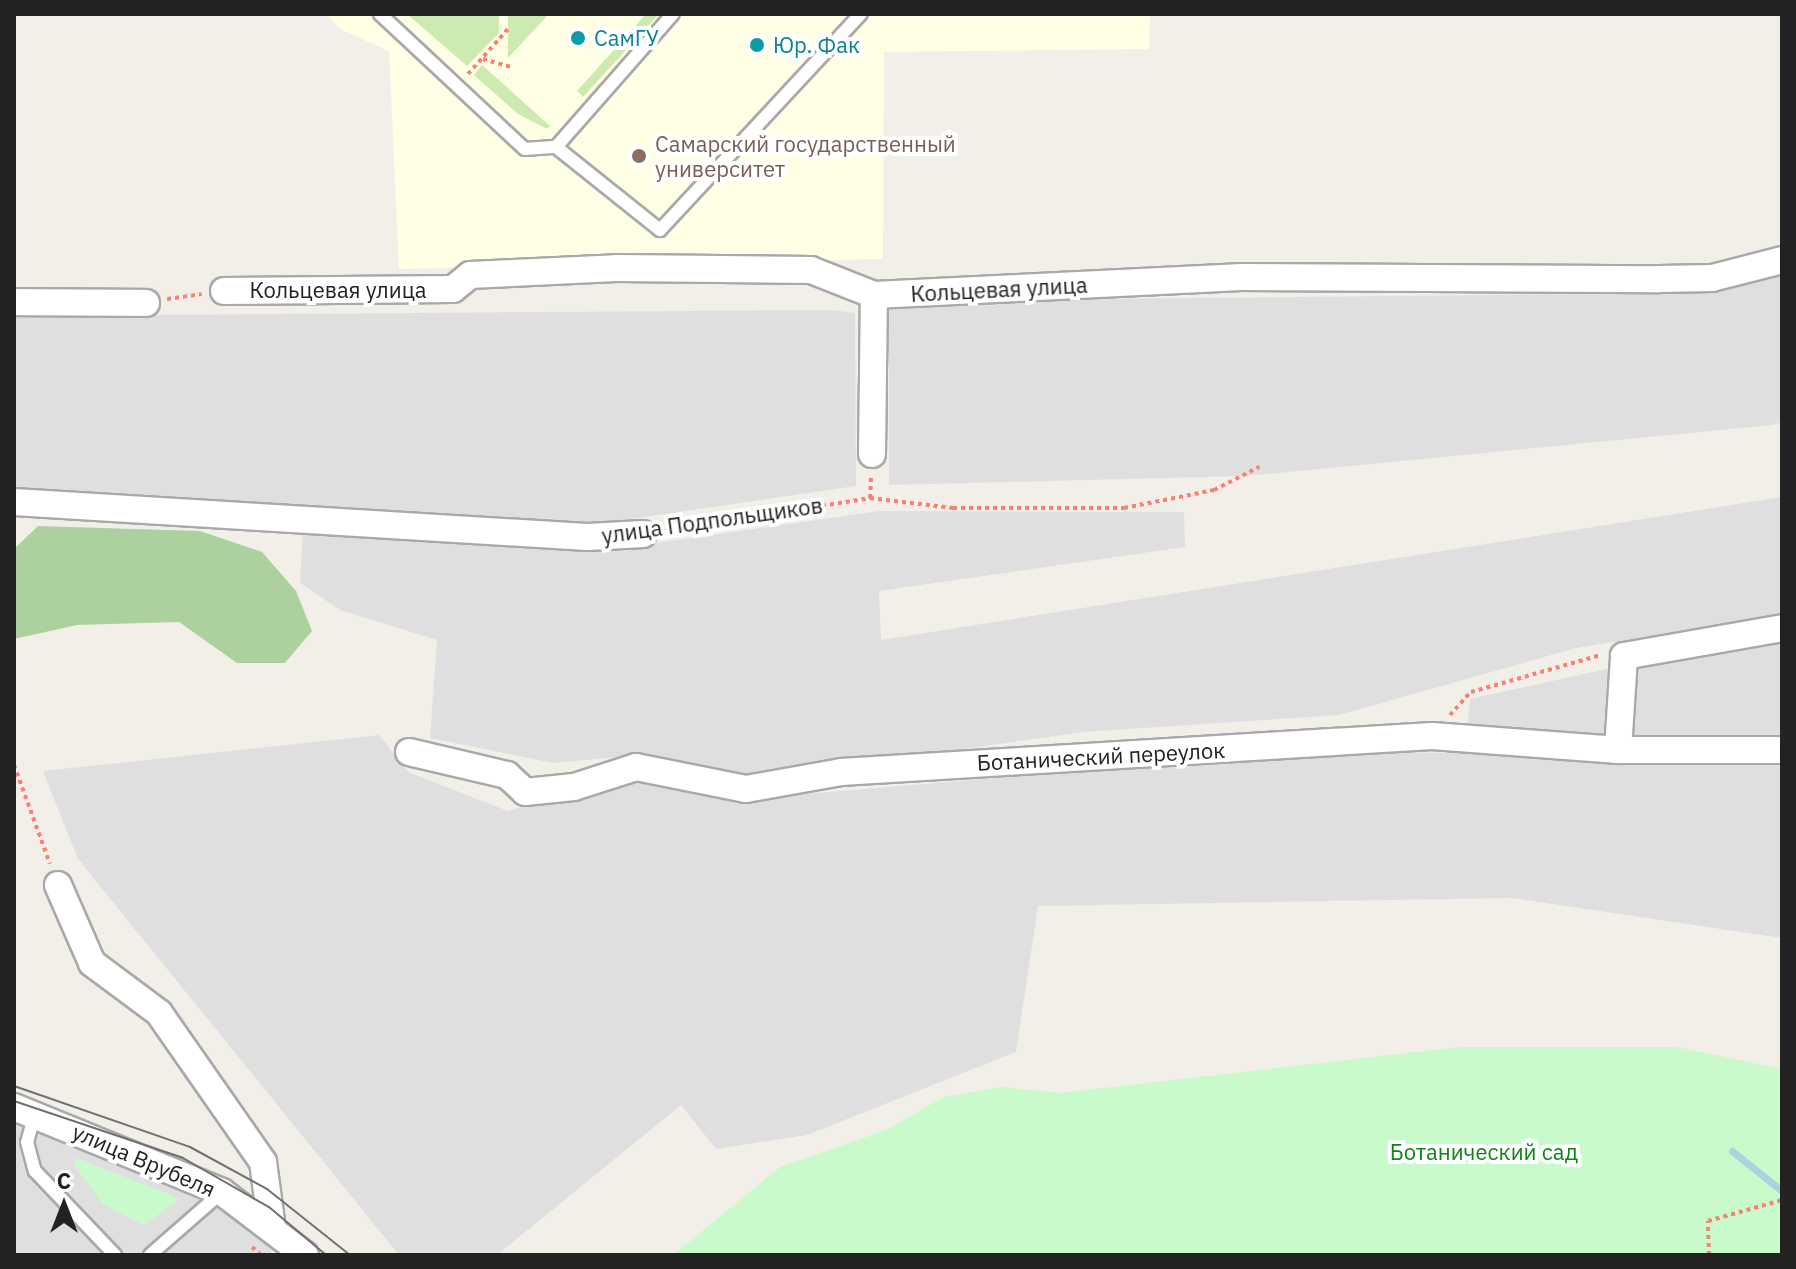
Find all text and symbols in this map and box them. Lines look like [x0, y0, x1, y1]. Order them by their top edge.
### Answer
place label: СамГУ [594, 25, 659, 51]
marker: СамГУ [569, 29, 587, 47]
place label: Юр. Фак [773, 32, 860, 58]
marker: Юр. Фак [748, 36, 766, 54]
place label: Самарский государственный университет [655, 130, 956, 182]
marker: Самарский государственный университет [630, 147, 648, 165]
street label: Кольцевая улица [910, 271, 1088, 307]
street label: Кольцевая улица [249, 277, 427, 303]
street label: улица Подпольщиков [600, 491, 824, 549]
street label: Ботанический переулок [976, 736, 1226, 776]
street label: улица Врубеля [69, 1118, 219, 1202]
park label: Ботанический сад [1390, 1139, 1578, 1165]
north arrow [24, 1165, 104, 1245]
text: С [57, 1166, 71, 1195]

